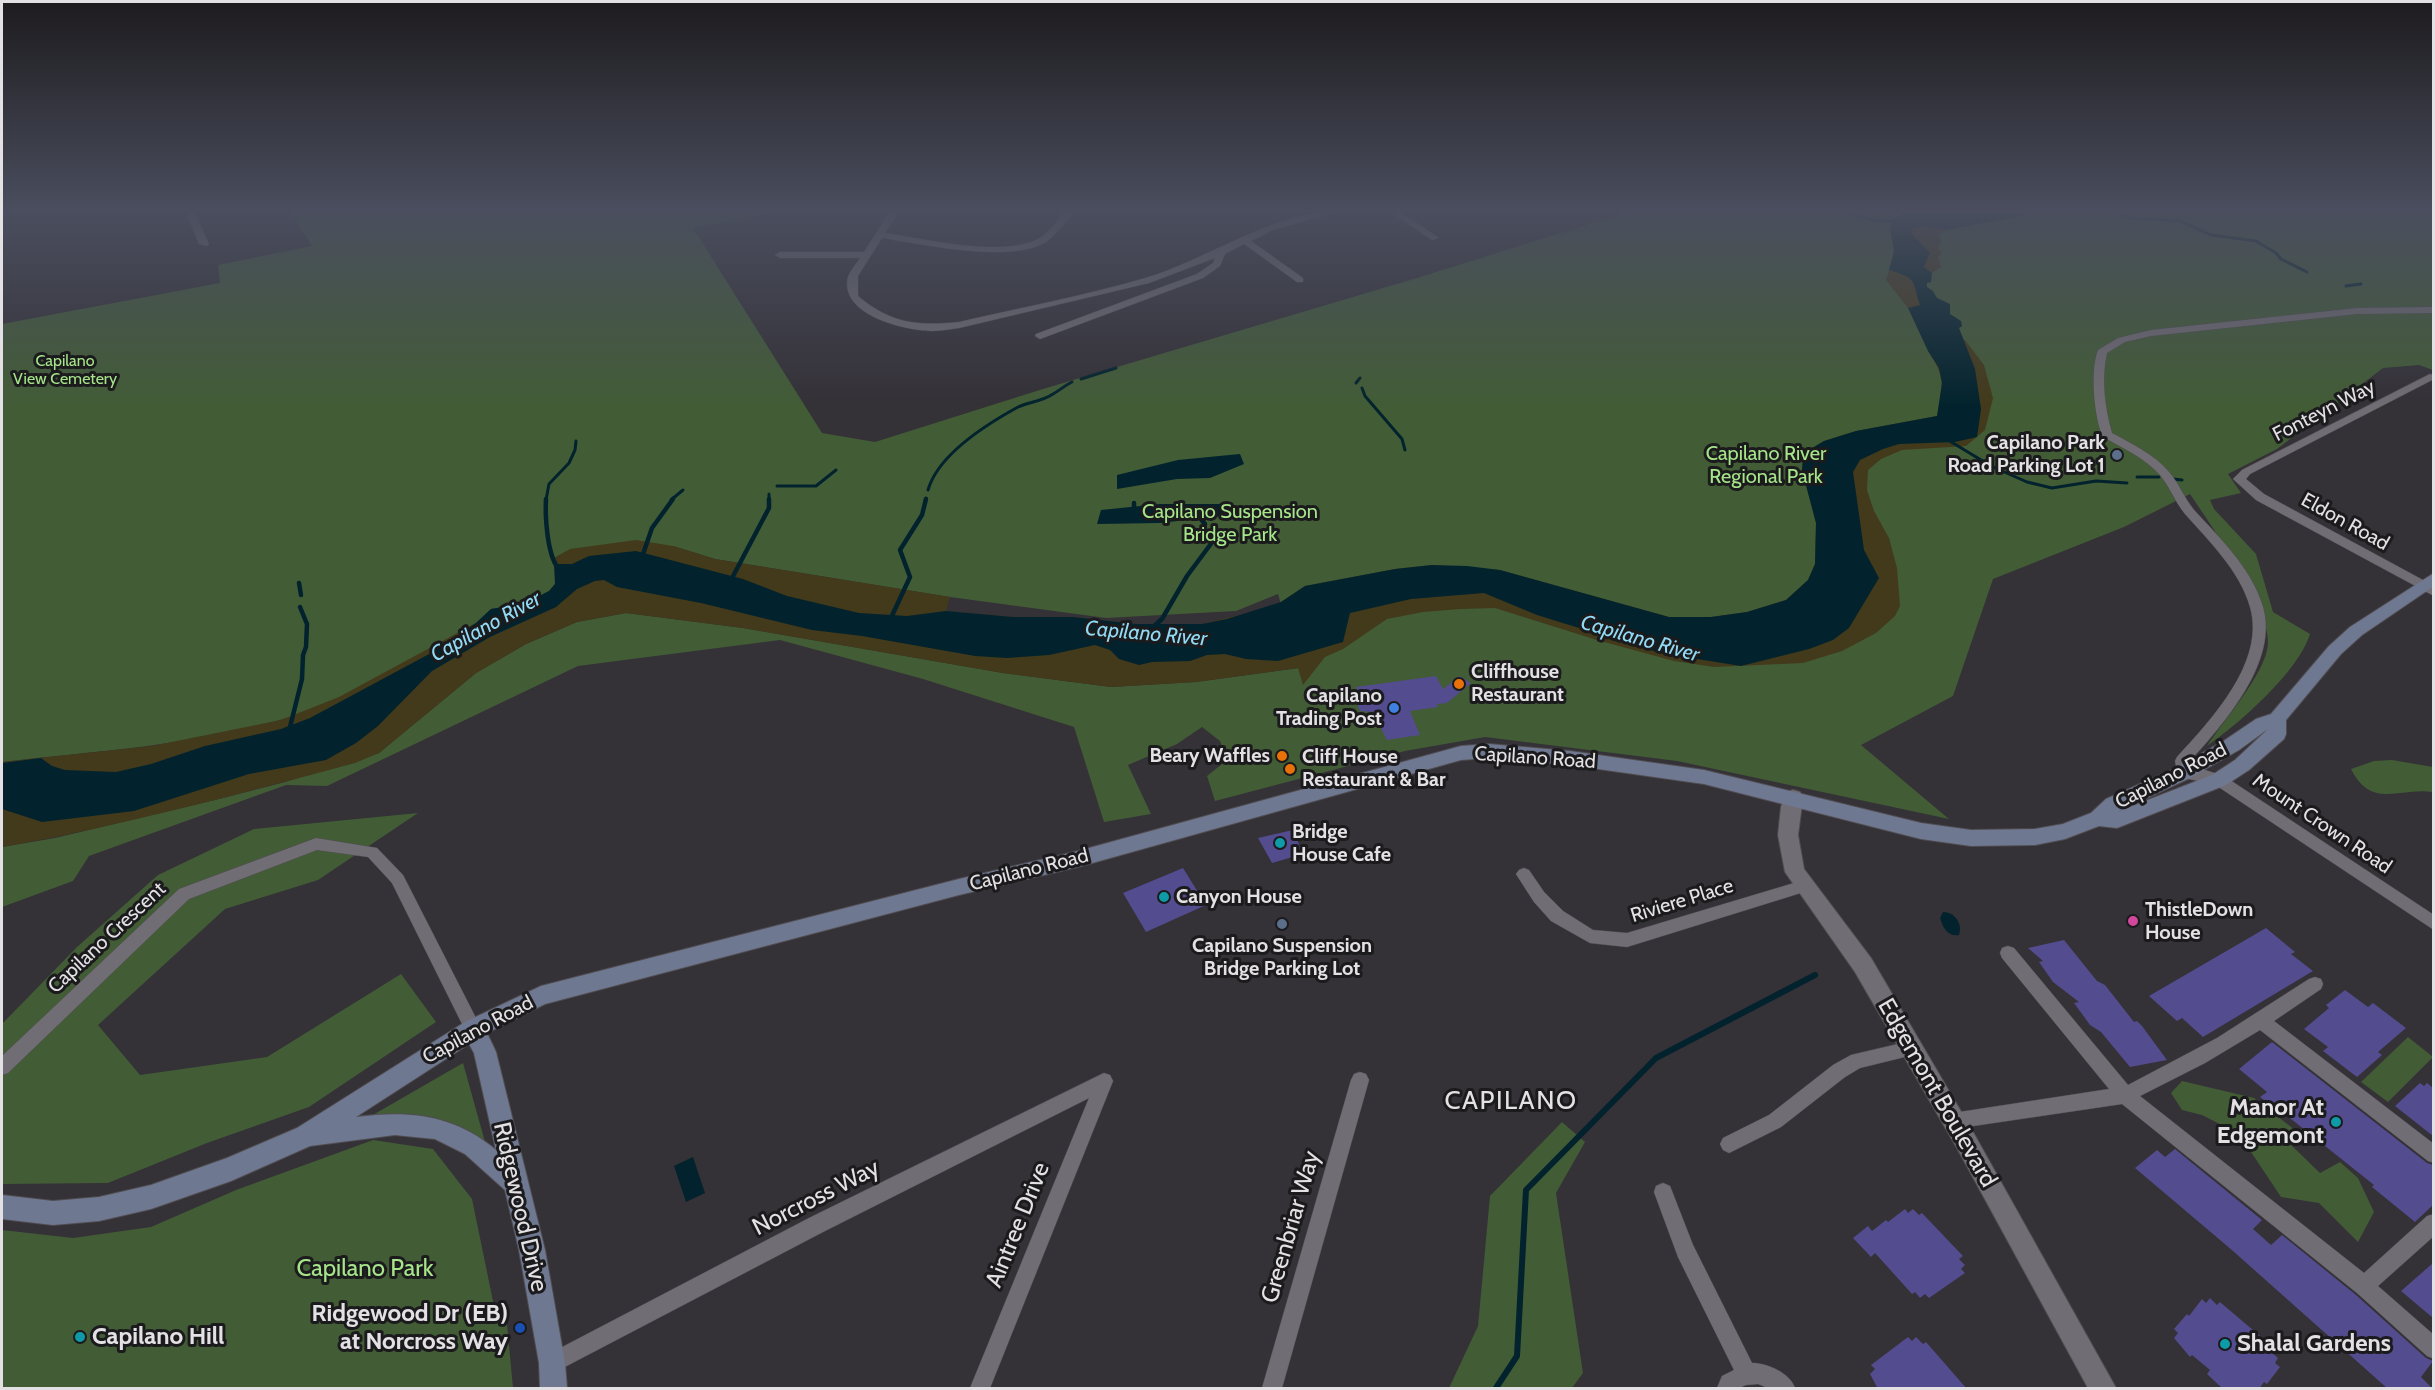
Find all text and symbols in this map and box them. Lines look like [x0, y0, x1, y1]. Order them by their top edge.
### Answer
park label: Capilano View Cemetery [13, 351, 117, 389]
street label: Fonteyn Way [2269, 375, 2379, 447]
place label: Capilano Park Road Parking Lot 1 [1947, 431, 2105, 478]
park label: Capilano River Regional Park [1706, 442, 1826, 489]
marker: Capilano Park Road Parking Lot 1 [2110, 448, 2124, 462]
street label: Eldon Road [2297, 488, 2393, 556]
park label: Capilano Suspension Bridge Park [1142, 500, 1318, 547]
water label: Capilano River [426, 586, 546, 668]
water label: Capilano River [1578, 610, 1702, 668]
water label: Capilano River [1084, 616, 1208, 652]
place label: Cliffhouse Restaurant [1471, 660, 1564, 707]
marker: Cliffhouse Restaurant [1452, 677, 1466, 691]
place label: Capilano Trading Post [1276, 684, 1382, 731]
marker: Capilano Trading Post [1387, 701, 1401, 715]
street label: Capilano Road [2111, 738, 2231, 814]
street label: Capilano Road [1473, 742, 1597, 774]
place label: Beary Waffles [1149, 744, 1270, 768]
place label: Cliff House Restaurant & Bar [1302, 745, 1446, 792]
marker: Beary Waffles [1275, 749, 1289, 763]
marker: Cliff House Restaurant & Bar [1283, 762, 1297, 776]
street label: Mount Crown Road [2248, 769, 2396, 879]
place label: Bridge House Cafe [1292, 820, 1391, 867]
marker: Bridge House Cafe [1273, 836, 1287, 850]
street label: Capilano Road [967, 844, 1091, 896]
street label: Riviere Place [1628, 874, 1736, 928]
street label: Capilano Crescent [43, 877, 171, 999]
place label: Canyon House [1176, 885, 1302, 909]
marker: Canyon House [1157, 890, 1171, 904]
place label: ThistleDown House [2145, 898, 2253, 945]
marker: ThistleDown House [2126, 914, 2140, 928]
marker: Capilano Suspension Bridge Parking Lot [1275, 917, 1289, 931]
place label: Capilano Suspension Bridge Parking Lot [1192, 934, 1372, 981]
street label: Capilano Road [419, 991, 537, 1069]
street label: Edgemont Boulevard [1871, 994, 2003, 1192]
district label: CAPILANO [1445, 1085, 1577, 1117]
place label: Manor At Edgemont [2217, 1094, 2324, 1150]
marker: Manor At Edgemont [2329, 1115, 2343, 1129]
street label: Ridgewood Drive [486, 1119, 554, 1295]
street label: Greenbriar Way [1256, 1148, 1326, 1306]
street label: Norcross Way [748, 1154, 884, 1242]
street label: Aintree Drive [980, 1158, 1056, 1292]
park label: Capilano Park [296, 1255, 434, 1283]
place label: Ridgewood Dr (EB) at Norcross Way [312, 1300, 508, 1356]
marker: Ridgewood Dr (EB) at Norcross Way [513, 1321, 527, 1335]
place label: Capilano Hill [92, 1323, 224, 1351]
marker: Capilano Hill [73, 1330, 87, 1344]
place label: Shalal Gardens [2237, 1330, 2391, 1358]
marker: Shalal Gardens [2218, 1337, 2232, 1351]

